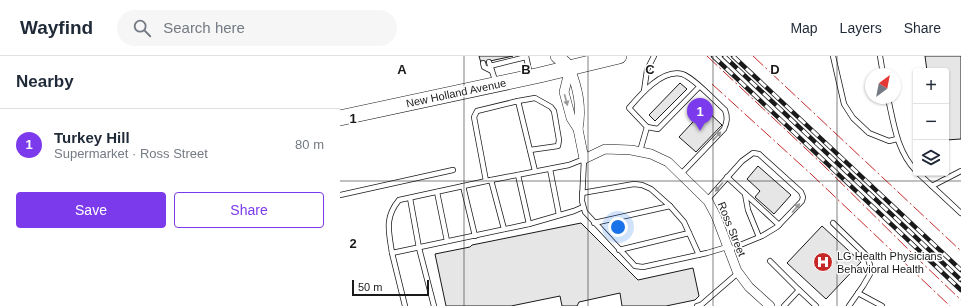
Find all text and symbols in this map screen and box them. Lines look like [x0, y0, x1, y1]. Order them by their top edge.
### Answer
search box [117, 10, 397, 46]
text: Wayfind [20, 17, 93, 38]
icon: search [131, 17, 153, 39]
text: Search here [163, 19, 245, 36]
text: Map [790, 20, 818, 36]
text: Layers [840, 20, 882, 36]
text: Share [904, 20, 941, 36]
text: A [397, 62, 407, 77]
text: B [521, 62, 531, 77]
text: C [645, 62, 655, 77]
text: D [770, 62, 780, 77]
north arrow [865, 68, 901, 104]
map controls [913, 68, 949, 176]
button: + [913, 68, 949, 104]
text: Nearby [16, 72, 74, 91]
street label: New Holland Avenue [405, 77, 507, 109]
one-way arrow [563, 94, 569, 106]
pin: 1 [687, 98, 713, 131]
button: − [913, 104, 949, 140]
text: 1 [349, 111, 357, 126]
text: Turkey Hill [54, 129, 130, 146]
one-way arrow [712, 131, 721, 140]
text: 1 [25, 137, 33, 152]
text: 80 m [295, 137, 324, 152]
button: layers [913, 140, 949, 176]
text: Supermarket · Ross Street [54, 146, 208, 161]
one-way arrow [714, 182, 723, 192]
button: Save [16, 192, 166, 228]
button: Share [174, 192, 324, 228]
street label: Ross Street [716, 200, 748, 258]
one-way arrow [792, 203, 801, 213]
your location [608, 217, 628, 237]
text: 2 [349, 236, 357, 251]
place label: LG Health Physicians Behavioral Health [837, 250, 943, 275]
hospital icon: LG Health Physicians Behavioral Health [812, 251, 834, 273]
scale bar [352, 278, 429, 297]
text: 50 m [358, 281, 382, 293]

